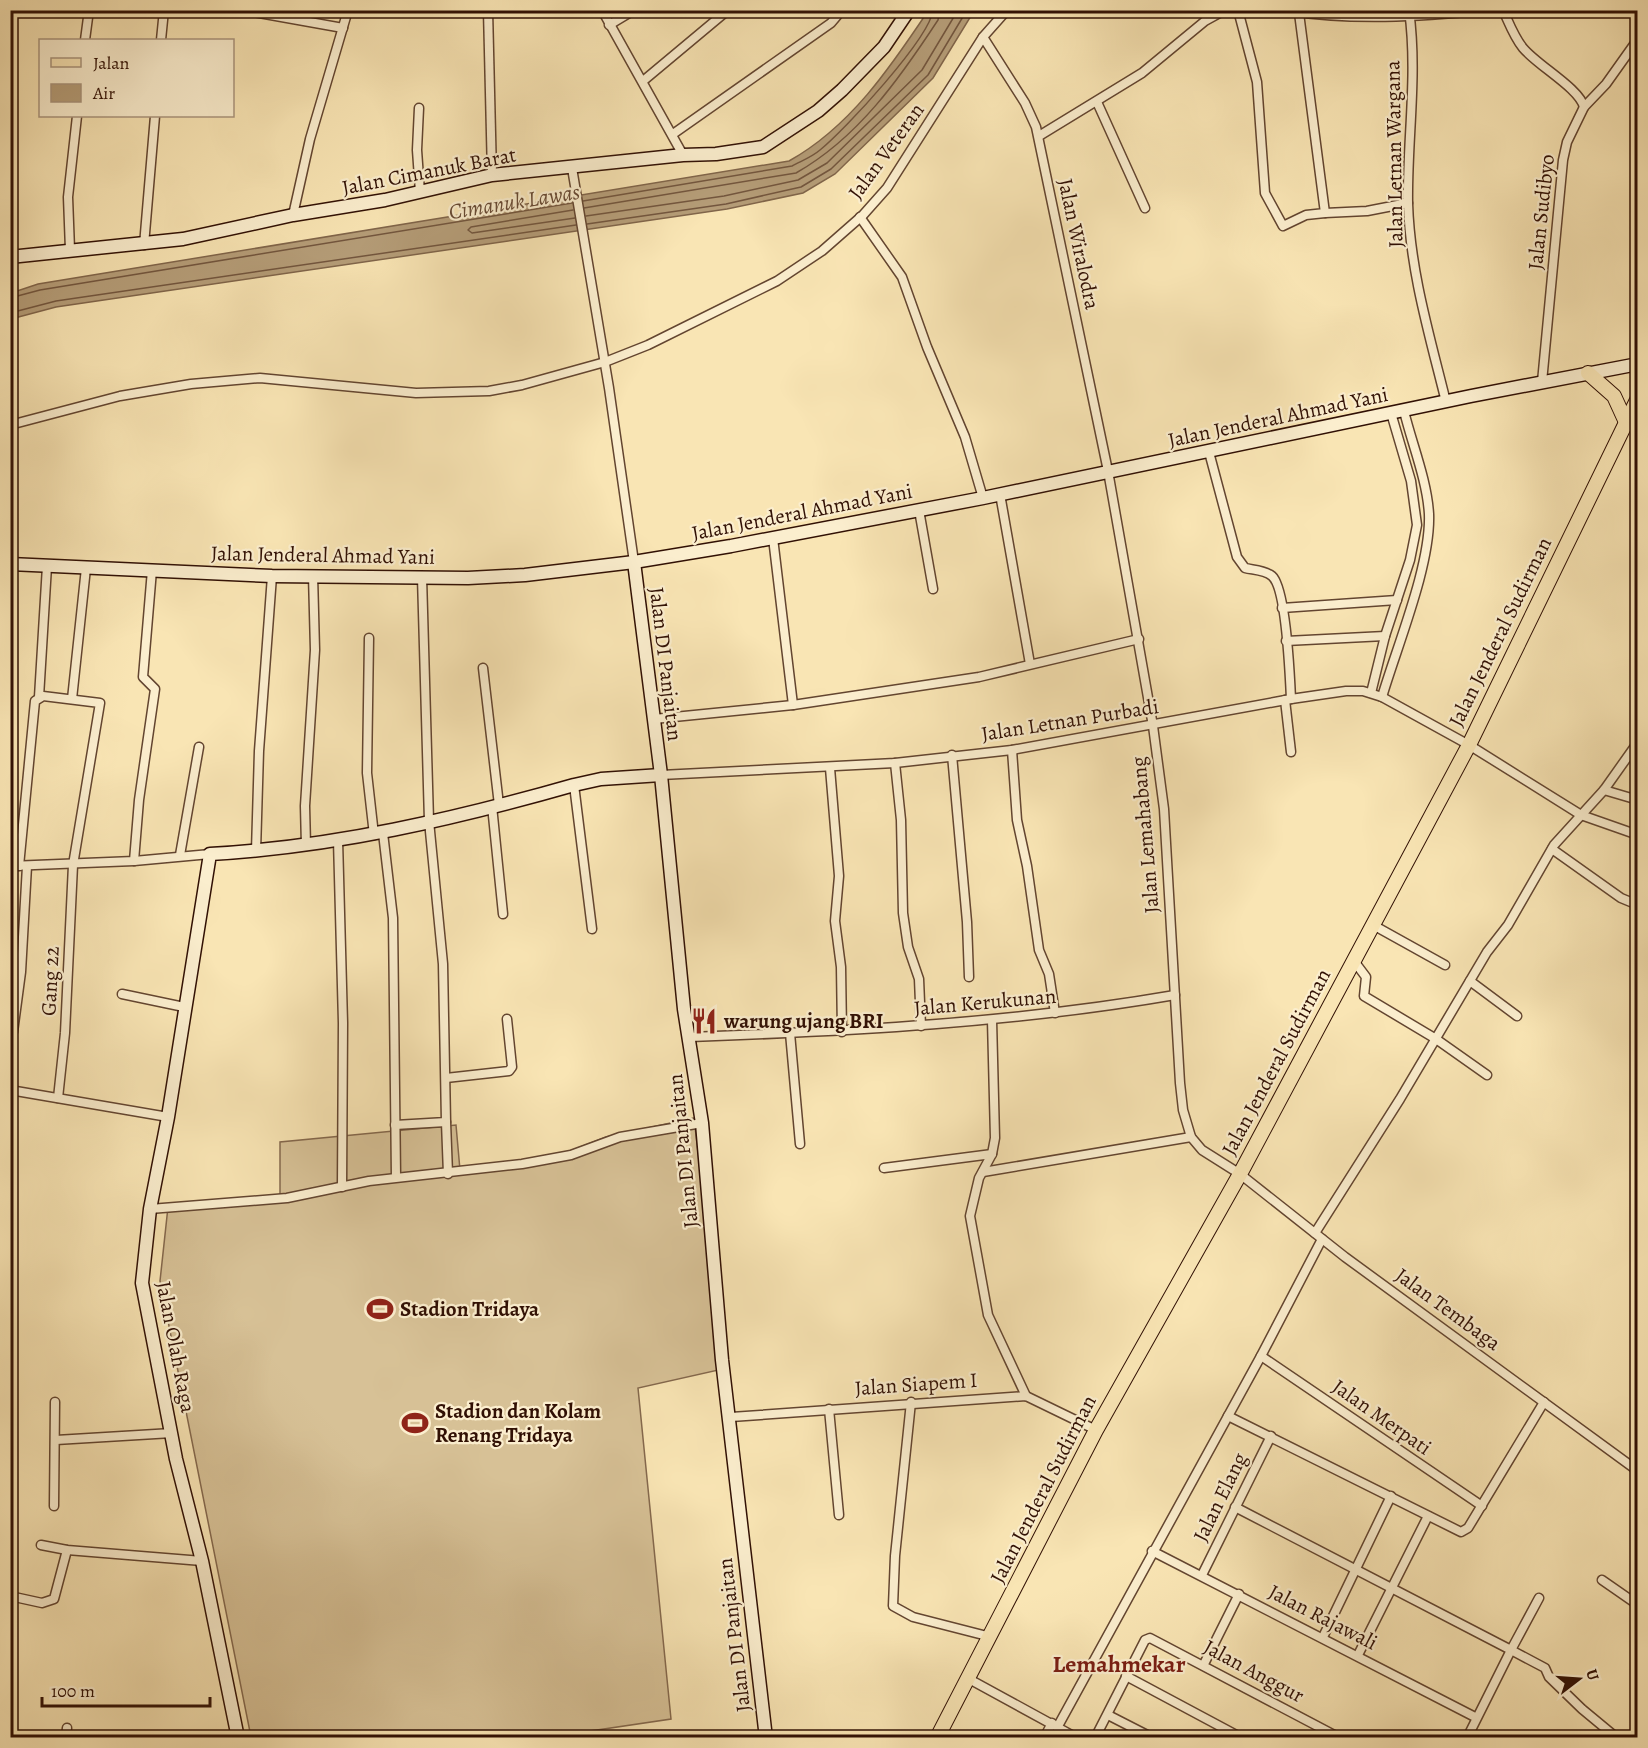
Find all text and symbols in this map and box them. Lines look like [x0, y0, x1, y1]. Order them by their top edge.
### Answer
legend [39, 39, 234, 117]
text: Jalan [93, 51, 130, 75]
street label: Jalan Letnan Wargana [1378, 60, 1410, 248]
text: Air [92, 81, 115, 105]
street label: Jalan Veteran [842, 97, 930, 205]
street label: Jalan Cimanuk Barat [340, 140, 519, 202]
street label: Jalan Sudibyo [1521, 153, 1561, 271]
street label: Jalan Wiralodra [1051, 176, 1107, 312]
water label: Cimanuk Lawas [446, 177, 582, 227]
street label: Jalan Jenderal Ahmad Yani [1165, 380, 1391, 454]
street label: Jalan Jenderal Ahmad Yani [689, 477, 915, 547]
street label: Jalan Jenderal Sudirman [1442, 533, 1558, 731]
street label: Jalan Jenderal Ahmad Yani [211, 539, 435, 571]
street label: Jalan DI Panjaitan [643, 586, 689, 742]
street label: Jalan Letnan Purbadi [979, 692, 1161, 748]
street label: Jalan Lemahabang [1124, 755, 1166, 915]
street label: Gang 22 [34, 945, 66, 1017]
street label: Jalan Jenderal Sudirman [1215, 964, 1337, 1160]
street label: Jalan Kerukunan [913, 982, 1057, 1022]
restaurant icon: warung ujang BRI [689, 1006, 719, 1036]
place label: warung ujang BRI [723, 1007, 883, 1035]
street label: Jalan DI Panjaitan [661, 1073, 705, 1229]
street label: Jalan Tembaga [1390, 1261, 1507, 1357]
street label: Jalan Olah Raga [150, 1279, 203, 1415]
sports icon: Stadion Tridaya [365, 1294, 395, 1324]
place label: Stadion Tridaya [400, 1295, 540, 1323]
street label: Jalan Siapem I [854, 1366, 978, 1402]
street label: Jalan Merpati [1327, 1373, 1437, 1462]
street label: Jalan Jenderal Sudirman [983, 1390, 1103, 1588]
place label: Stadion dan Kolam Renang Tridaya [435, 1397, 602, 1449]
sports icon: Stadion dan Kolam Renang Tridaya [400, 1408, 430, 1438]
street label: Jalan Elang [1186, 1447, 1254, 1546]
street label: Jalan DI Panjaitan [711, 1557, 757, 1713]
street label: Jalan Rajawali [1264, 1578, 1382, 1656]
street label: Jalan Anggur [1199, 1633, 1309, 1709]
district label: Lemahmekar [1052, 1648, 1186, 1680]
north arrow [1549, 1649, 1609, 1709]
text: U [1580, 1667, 1605, 1684]
scale bar [42, 1670, 210, 1708]
text: 100 m [51, 1679, 95, 1703]

